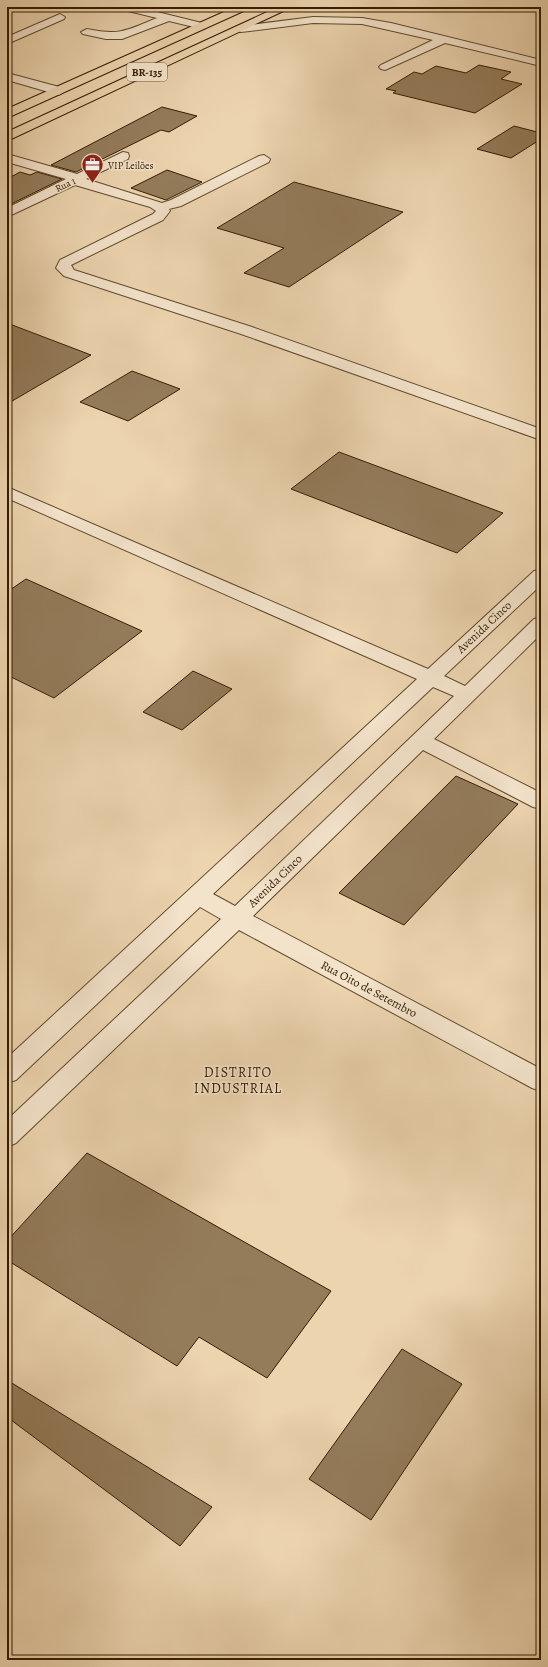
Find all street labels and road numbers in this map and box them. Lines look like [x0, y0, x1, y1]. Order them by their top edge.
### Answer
road number: BR-135 [127, 63, 167, 81]
street label: Rua 1 [53, 174, 78, 195]
street label: Avenida Cinco [452, 597, 515, 657]
street label: Avenida Cinco [244, 851, 306, 912]
street label: Rua Oito de Setembro [318, 957, 420, 1021]

